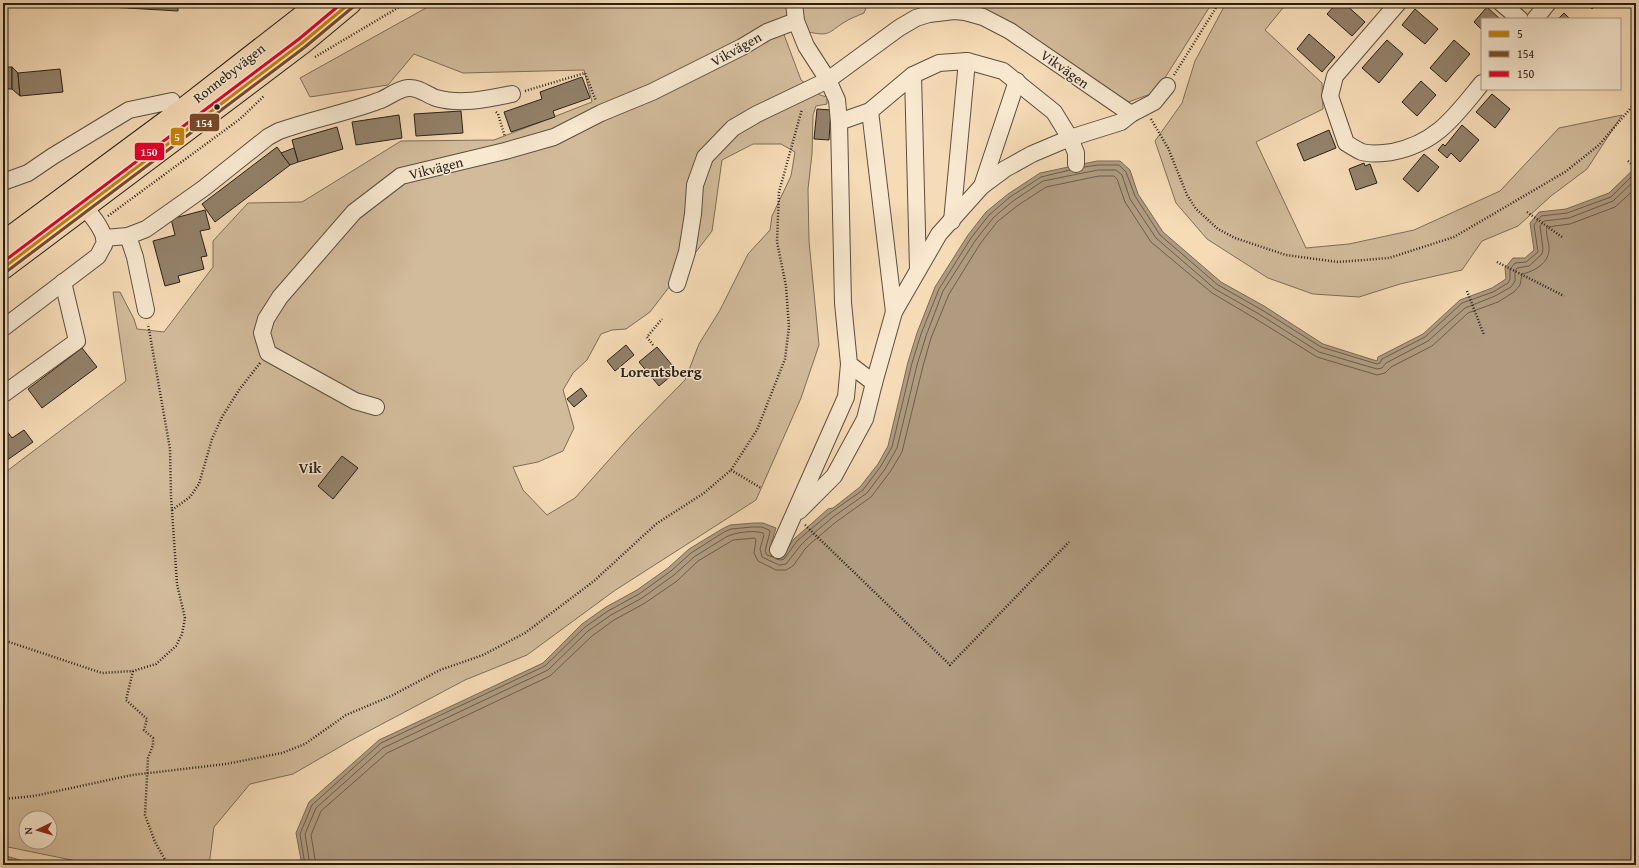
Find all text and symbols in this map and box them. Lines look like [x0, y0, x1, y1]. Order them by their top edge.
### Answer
legend [1481, 18, 1621, 90]
text: 5 [1517, 25, 1523, 42]
street label: Vikvägen [707, 27, 765, 71]
street label: Ronnebyvägen [189, 38, 269, 108]
street label: Vikvägen [1037, 45, 1093, 93]
text: 154 [1517, 45, 1535, 62]
text: 150 [1517, 65, 1535, 82]
unlabelled marker [212, 102, 222, 112]
line badge: 154 [189, 113, 220, 132]
text: 154 [195, 115, 213, 131]
line badge: 5 [170, 127, 185, 146]
text: 5 [174, 129, 180, 145]
line badge: 150 [134, 142, 165, 161]
text: 150 [140, 144, 158, 160]
street label: Vikvägen [407, 152, 465, 184]
district label: Lorentsberg [620, 361, 702, 382]
district label: Vik [298, 457, 322, 478]
north arrow [18, 810, 58, 850]
text: N [20, 826, 36, 835]

